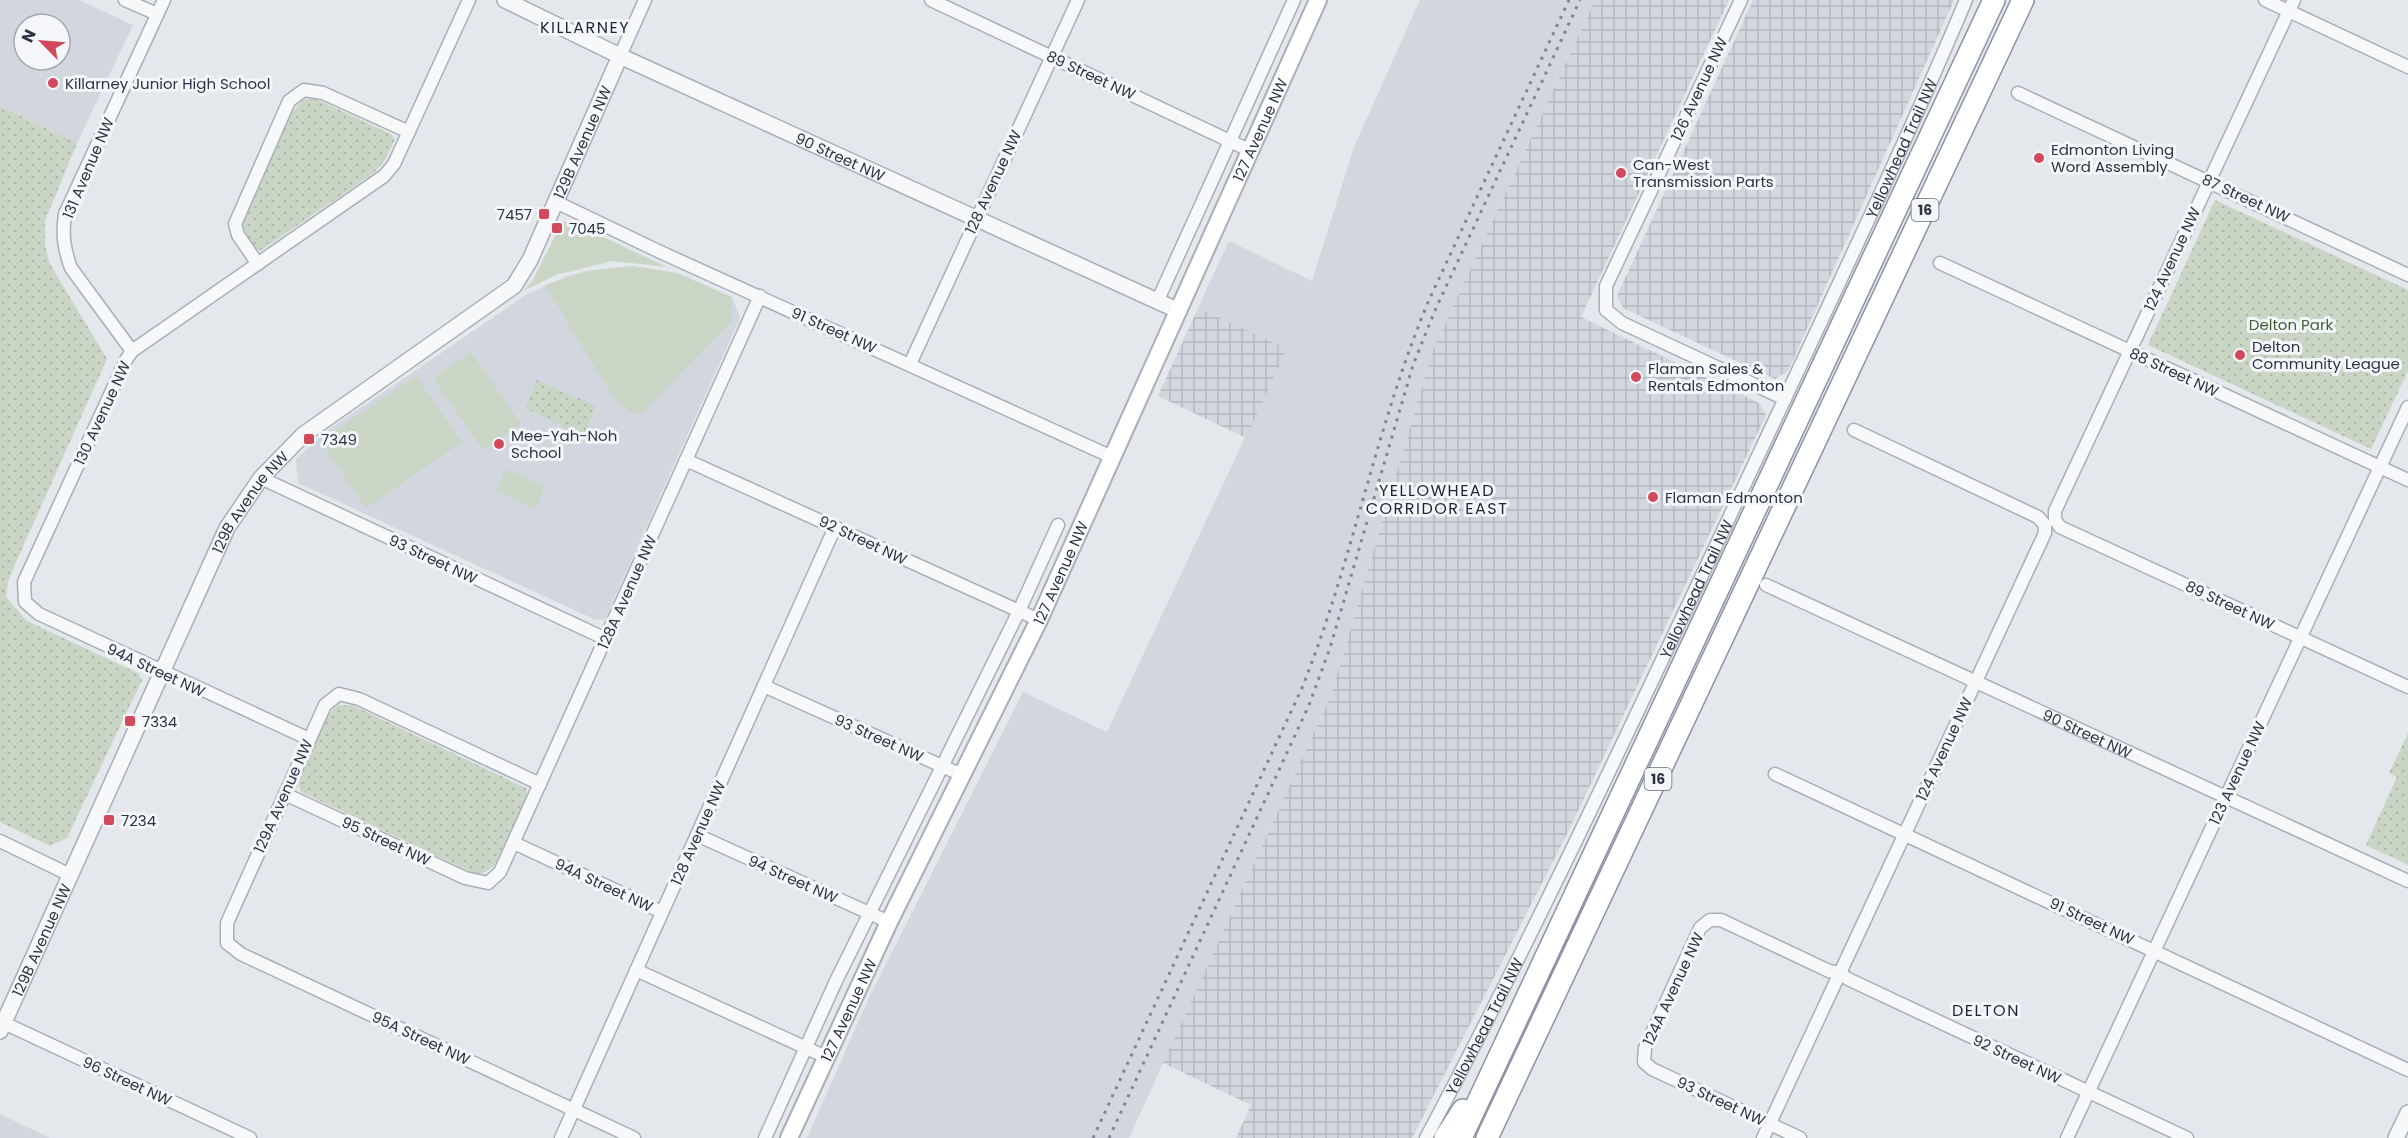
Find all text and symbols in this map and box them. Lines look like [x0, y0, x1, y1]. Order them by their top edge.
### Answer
north arrow [12, 12, 72, 72]
district label: KILLARNEY [540, 16, 630, 39]
text: N [16, 26, 42, 46]
street label: 126 Avenue NW [1666, 33, 1732, 144]
street label: 89 Street NW [1043, 45, 1139, 105]
place label: Killarney Junior High School [65, 73, 270, 94]
street label: 127 Avenue NW [1227, 74, 1292, 185]
street label: Yellowhead Trail NW [1860, 75, 1942, 221]
marker: Killarney Junior High School [46, 76, 60, 90]
street label: 129B Avenue NW [548, 82, 616, 202]
street label: 131 Avenue NW [57, 114, 119, 222]
street label: 128 Avenue NW [960, 126, 1026, 237]
street label: 90 Street NW [792, 127, 889, 186]
place label: Edmonton Living Word Assembly [2051, 139, 2174, 177]
marker: Edmonton Living Word Assembly [2032, 151, 2046, 165]
place label: Can-West Transmission Parts [1633, 154, 1774, 192]
marker: Can-West Transmission Parts [1614, 166, 1628, 180]
street label: 87 Street NW [2199, 168, 2294, 228]
road number: 16 [1912, 199, 1938, 221]
street label: 124 Avenue NW [2139, 203, 2205, 314]
place label: 7457 [497, 204, 532, 225]
marker: 7457 [537, 207, 551, 221]
place label: 7045 [569, 218, 605, 239]
marker: 7045 [550, 221, 564, 235]
street label: 91 Street NW [788, 302, 880, 358]
park label: Delton Park [2249, 314, 2333, 335]
place label: Delton Community League [2252, 336, 2400, 374]
street label: 88 Street NW [2126, 342, 2222, 402]
marker: Delton Community League [2233, 348, 2247, 362]
street label: 130 Avenue NW [69, 357, 135, 468]
place label: Flaman Sales & Rentals Edmonton [1648, 358, 1784, 396]
marker: Flaman Sales & Rentals Edmonton [1629, 370, 1643, 384]
place label: Mee-Yah-Noh School [511, 425, 617, 463]
place label: 7349 [321, 429, 357, 450]
marker: 7349 [302, 432, 316, 446]
marker: Mee-Yah-Noh School [492, 437, 506, 451]
street label: 129B Avenue NW [206, 446, 293, 557]
district label: YELLOWHEAD CORRIDOR EAST [1366, 479, 1508, 520]
place label: Flaman Edmonton [1665, 487, 1803, 508]
marker: Flaman Edmonton [1646, 490, 1660, 504]
street label: 92 Street NW [815, 510, 911, 570]
street label: Yellowhead Trail NW [1654, 516, 1738, 662]
street label: 127 Avenue NW [1028, 517, 1093, 628]
street label: 93 Street NW [385, 529, 481, 589]
street label: 128A Avenue NW [592, 531, 662, 652]
street label: 89 Street NW [2182, 575, 2278, 635]
street label: 94A Street NW [103, 638, 209, 702]
street label: 124 Avenue NW [1911, 693, 1977, 804]
street label: 90 Street NW [2039, 704, 2136, 763]
street label: 93 Street NW [831, 709, 927, 767]
place label: 7334 [142, 711, 177, 732]
marker: 7334 [123, 714, 137, 728]
street label: 123 Avenue NW [2204, 718, 2270, 828]
street label: 129A Avenue NW [248, 735, 318, 856]
road number: 16 [1644, 768, 1672, 790]
street label: 128 Avenue NW [666, 777, 731, 889]
place label: 7234 [121, 810, 156, 831]
street label: 95 Street NW [338, 811, 434, 871]
marker: 7234 [102, 813, 116, 827]
street label: 94 Street NW [745, 850, 841, 908]
street label: 94A Street NW [551, 853, 657, 917]
street label: 129B Avenue NW [7, 880, 76, 1000]
street label: 91 Street NW [2046, 892, 2138, 950]
street label: 124A Avenue NW [1638, 929, 1709, 1049]
street label: Yellowhead Trail NW [1440, 954, 1528, 1098]
street label: 127 Avenue NW [815, 955, 881, 1065]
district label: DELTON [1952, 999, 2020, 1022]
street label: 95A Street NW [368, 1006, 474, 1070]
street label: 92 Street NW [1969, 1029, 2065, 1089]
street label: 96 Street NW [79, 1051, 175, 1111]
street label: 93 Street NW [1673, 1071, 1769, 1131]

